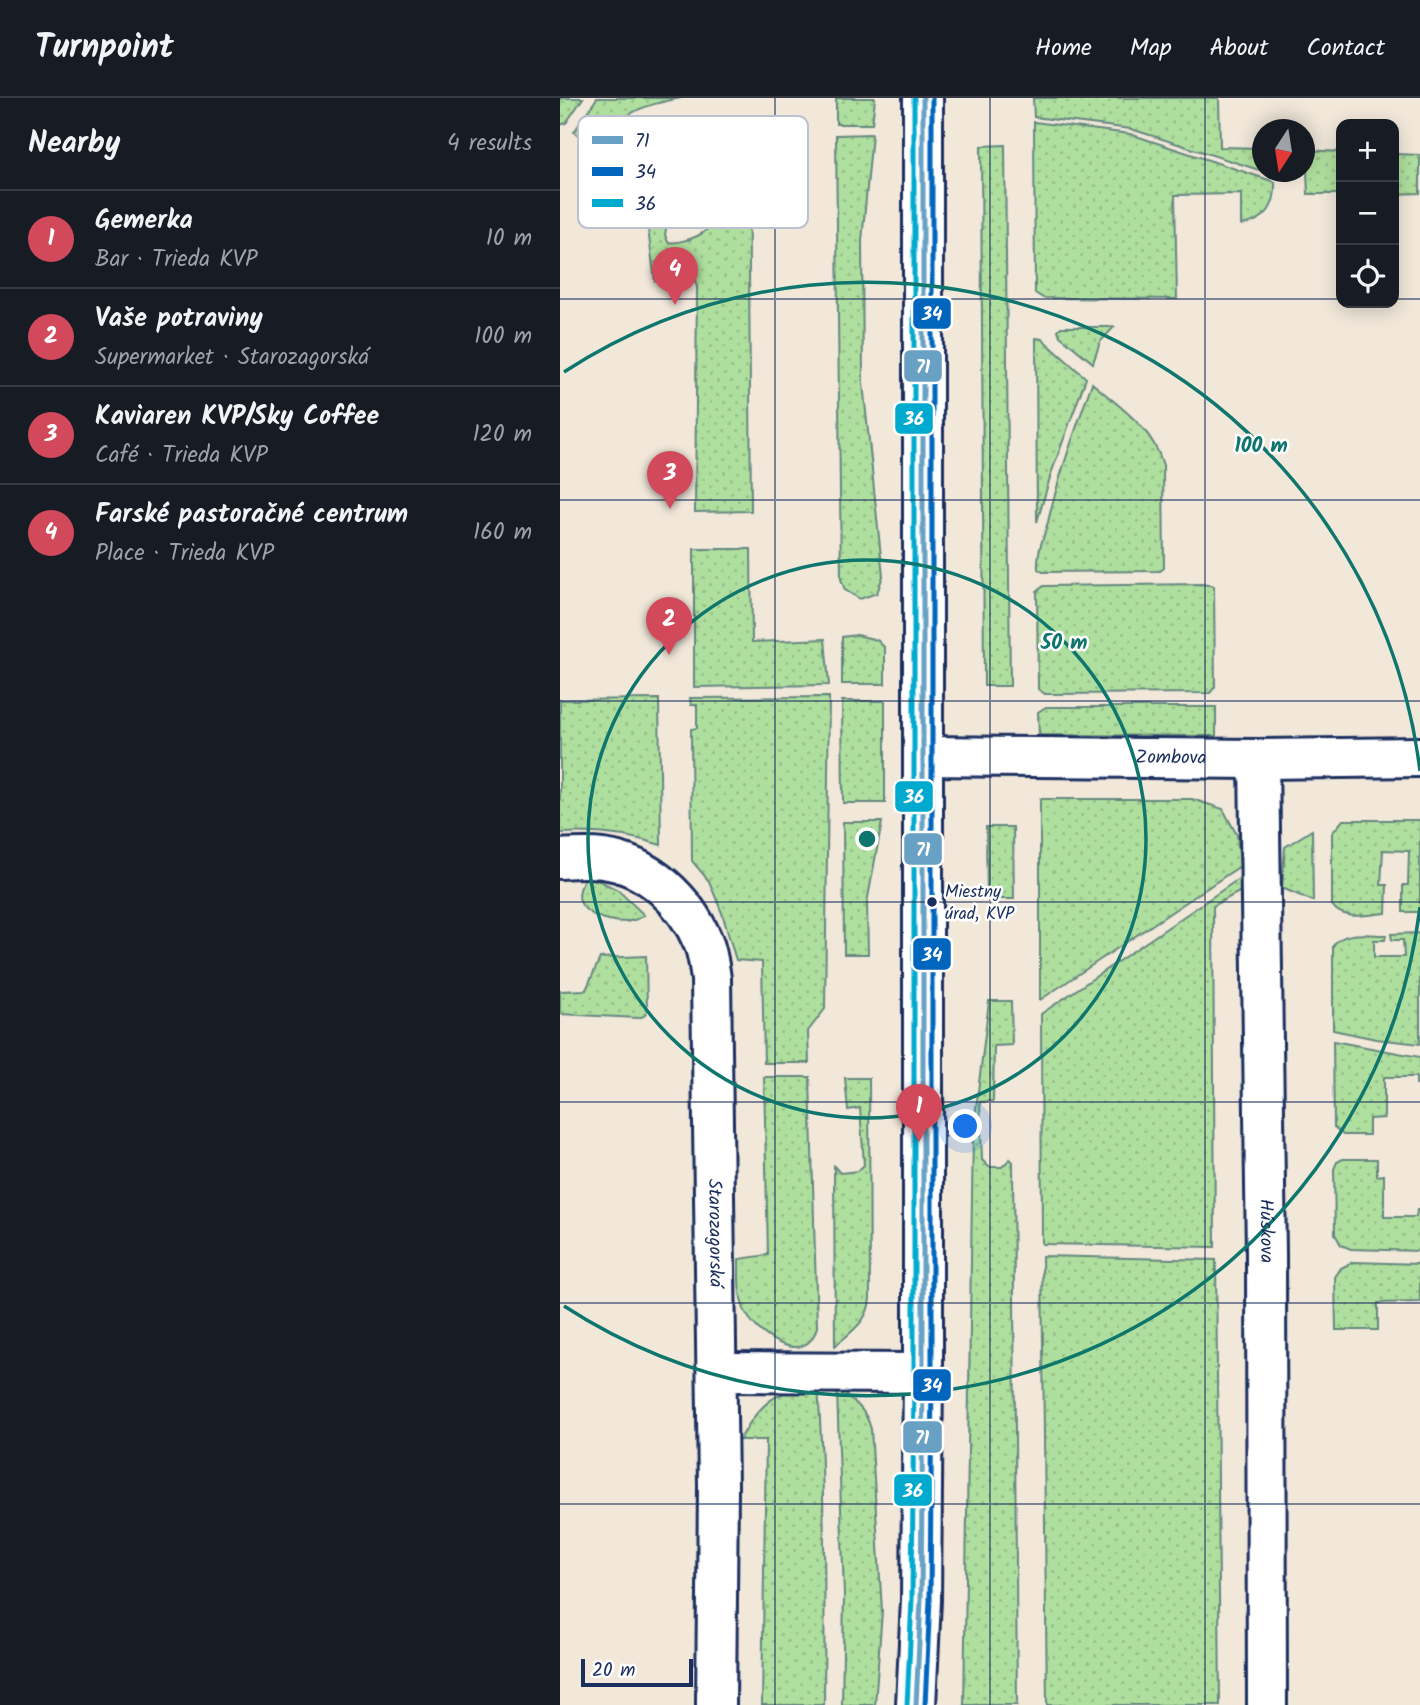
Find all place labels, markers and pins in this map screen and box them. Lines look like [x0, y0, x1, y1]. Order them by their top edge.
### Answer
pin: 4 [652, 247, 698, 305]
pin: 3 [647, 451, 693, 509]
pin: 2 [646, 597, 692, 655]
centre of rings [855, 827, 879, 851]
place label: Miestny úrad, KVP [945, 879, 1015, 928]
marker: Miestny úrad, KVP [925, 895, 939, 909]
pin: 1 [896, 1084, 942, 1142]

